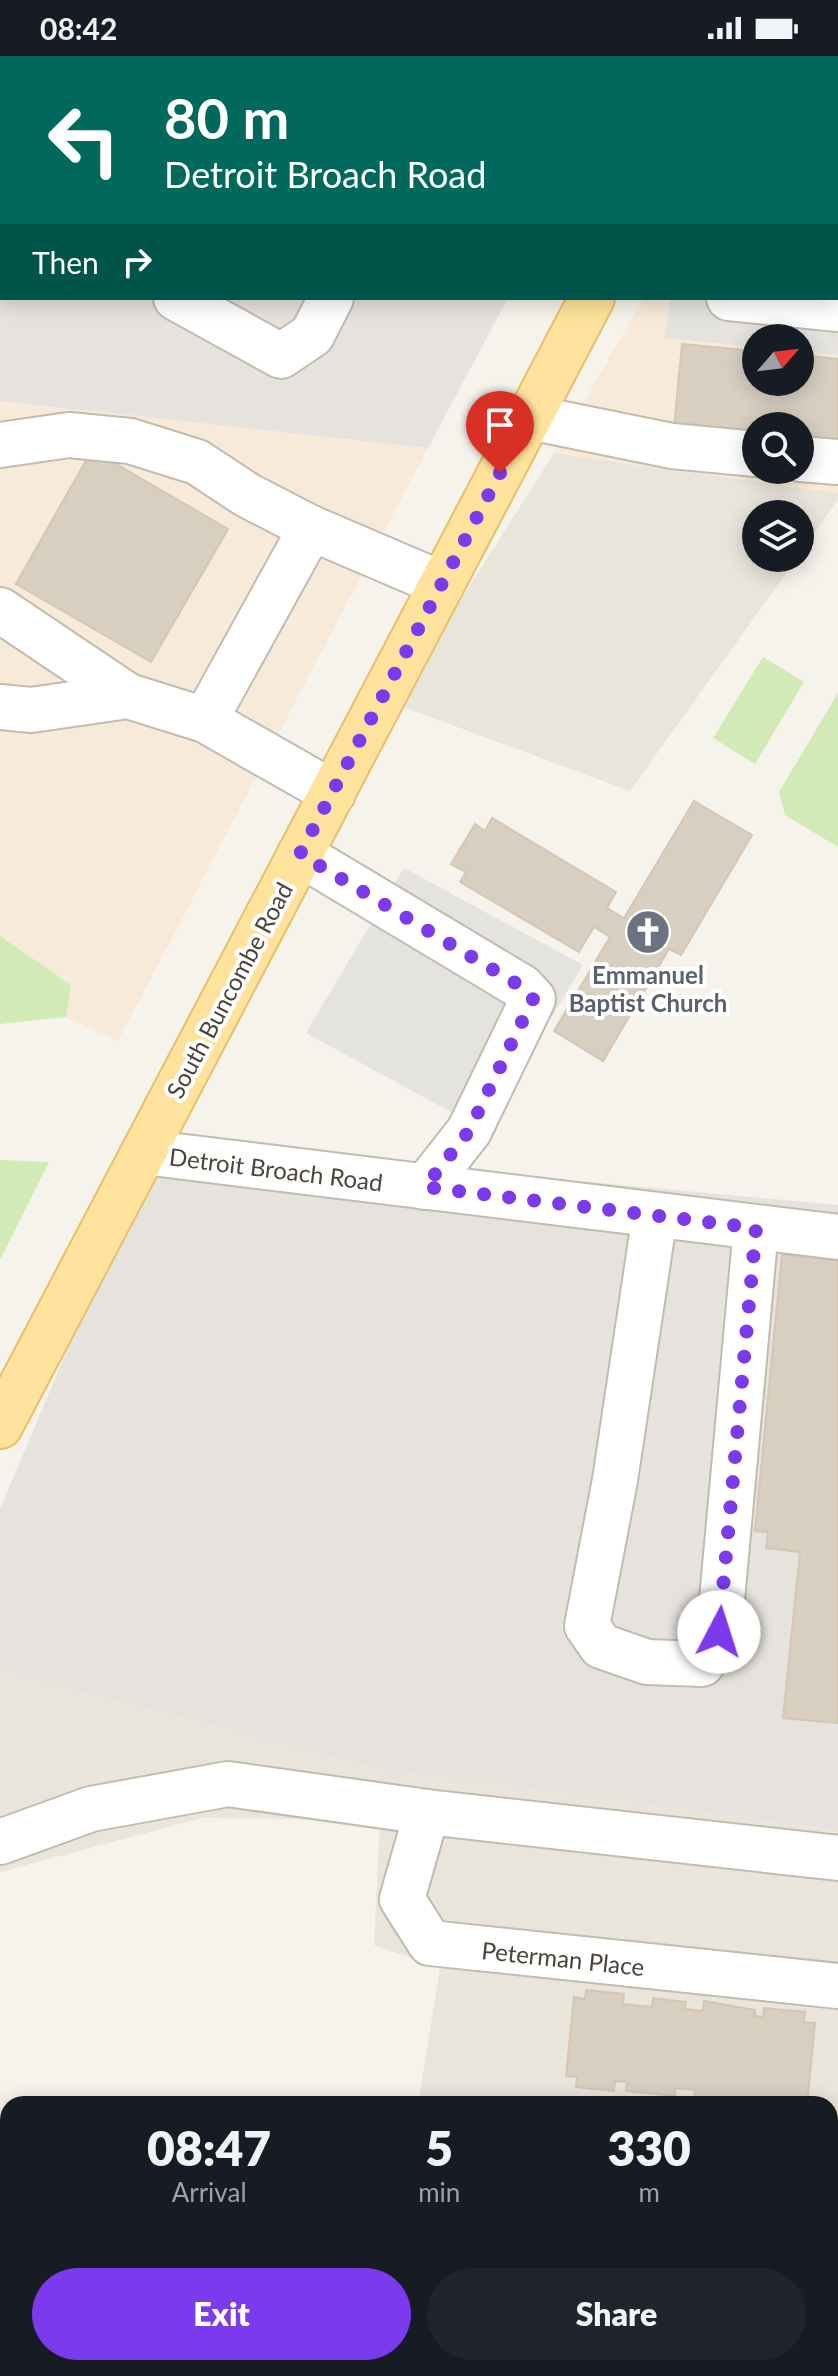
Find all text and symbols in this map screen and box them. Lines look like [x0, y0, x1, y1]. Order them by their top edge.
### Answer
text: 08:42 [40, 10, 117, 46]
text: 80 m [164, 84, 289, 151]
icon: left [32, 88, 136, 192]
text: Detroit Broach Road [164, 152, 486, 196]
icon: right [115, 240, 159, 284]
text: Then [32, 244, 99, 280]
north arrow [742, 324, 814, 396]
map controls [742, 324, 814, 572]
pin [466, 391, 534, 473]
icon: arrive [478, 403, 522, 447]
button: search [742, 412, 814, 484]
button: layers [742, 500, 814, 572]
street label: South Buncombe Road [160, 877, 298, 1103]
church icon: Emmanuel Baptist Church [624, 908, 672, 956]
place label: Emmanuel Baptist Church [569, 960, 727, 1017]
street label: Detroit Broach Road [168, 1142, 384, 1196]
position arrow [677, 1590, 761, 1674]
street label: Peterman Place [480, 1935, 646, 1981]
text: 08:47 [147, 2119, 271, 2176]
text: 5 [425, 2119, 453, 2176]
text: 330 [607, 2119, 691, 2176]
text: Arrival [172, 2176, 247, 2208]
text: min [418, 2176, 460, 2208]
text: m [638, 2176, 660, 2208]
button: Exit [32, 2268, 411, 2360]
button: Share [427, 2268, 806, 2360]

